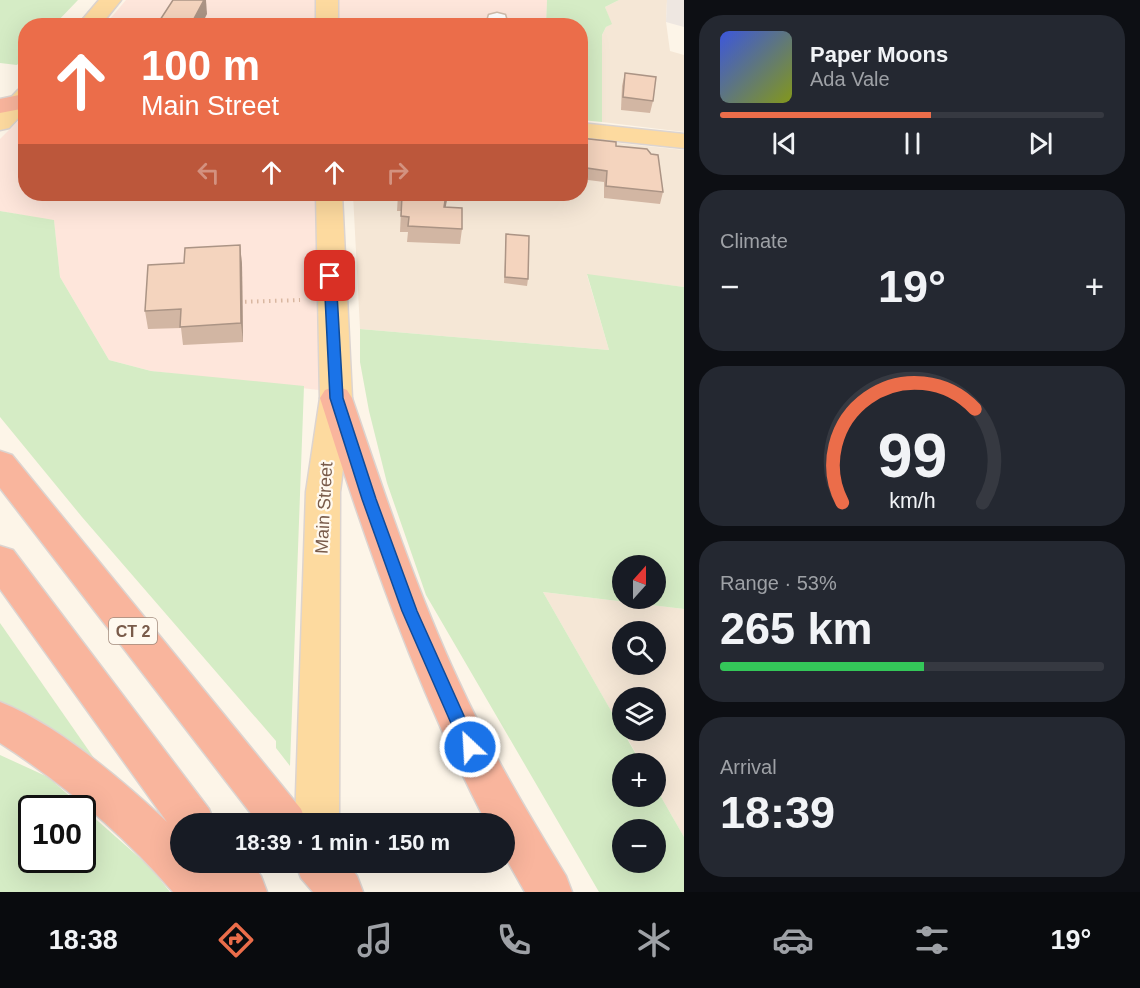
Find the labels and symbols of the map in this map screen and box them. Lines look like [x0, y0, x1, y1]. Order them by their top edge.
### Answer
pin [304, 250, 355, 301]
street label: Main Street [312, 462, 336, 554]
north arrow [612, 555, 666, 609]
road number: CT 2 [109, 618, 157, 644]
position arrow [438, 715, 502, 779]
speed limit sign: 100 [18, 795, 96, 873]

